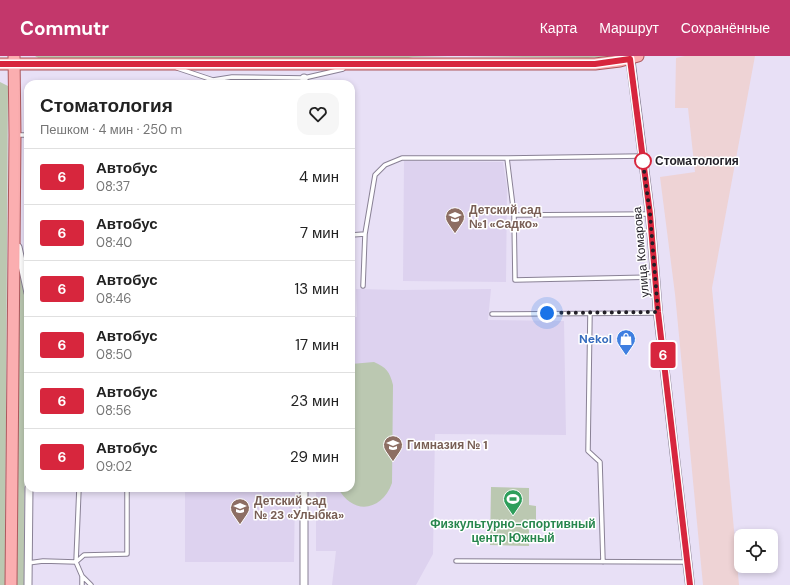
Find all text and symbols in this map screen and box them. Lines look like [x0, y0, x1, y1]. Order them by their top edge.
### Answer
text: Commutr [20, 16, 109, 41]
text: Карта [540, 19, 577, 37]
text: Маршрут [599, 19, 659, 37]
text: Сохранённые [681, 19, 770, 37]
text: Стоматология [40, 93, 173, 118]
button: heart [297, 93, 339, 135]
text: Пешком · 4 мин · 250 m [40, 121, 182, 138]
marker: Стоматология [634, 152, 652, 170]
place label: Стоматология [655, 153, 739, 169]
text: Автобус [96, 158, 158, 178]
text: 4 мин [299, 167, 339, 187]
text: 6 [58, 168, 66, 186]
text: 08:37 [96, 178, 130, 195]
place label: Детский сад №1 «Cадко» [469, 202, 542, 232]
school or university icon: Детский сад №1 «Cадко» [444, 206, 466, 234]
street label: улица Комарова [629, 206, 653, 298]
text: Автобус [96, 214, 158, 234]
text: 7 мин [300, 223, 339, 243]
text: 6 [58, 224, 66, 242]
text: 08:40 [96, 234, 132, 251]
text: Автобус [96, 270, 158, 290]
text: 13 мин [294, 279, 339, 299]
text: 6 [58, 280, 66, 298]
text: 08:46 [96, 290, 131, 307]
your location [537, 303, 557, 323]
text: Автобус [96, 326, 158, 346]
shop icon: Nekol [615, 328, 637, 356]
place label: Nekol [579, 331, 612, 347]
text: 17 мин [295, 335, 339, 355]
text: 6 [58, 336, 66, 354]
line badge: 6 [650, 342, 676, 368]
text: 08:50 [96, 346, 132, 363]
text: 6 [659, 346, 667, 364]
text: Автобус [96, 382, 158, 402]
text: 23 мин [291, 391, 339, 411]
text: 6 [58, 392, 66, 410]
text: 08:56 [96, 402, 132, 419]
school or university icon: Гимназия № 1 [382, 434, 404, 462]
place label: Гимназия № 1 [407, 437, 488, 453]
text: Автобус [96, 438, 158, 458]
text: 29 мин [290, 447, 339, 467]
text: 6 [58, 448, 66, 466]
text: 09:02 [96, 458, 132, 475]
sports icon: Физкультурно-спортивный центр Южный [502, 488, 524, 516]
place label: Детский сад № 23 «Улыбка» [254, 493, 344, 523]
school or university icon: Детский сад № 23 «Улыбка» [229, 497, 251, 525]
place label: Физкультурно-спортивный центр Южный [430, 516, 596, 546]
map controls [734, 529, 778, 573]
button: locate [734, 529, 778, 573]

